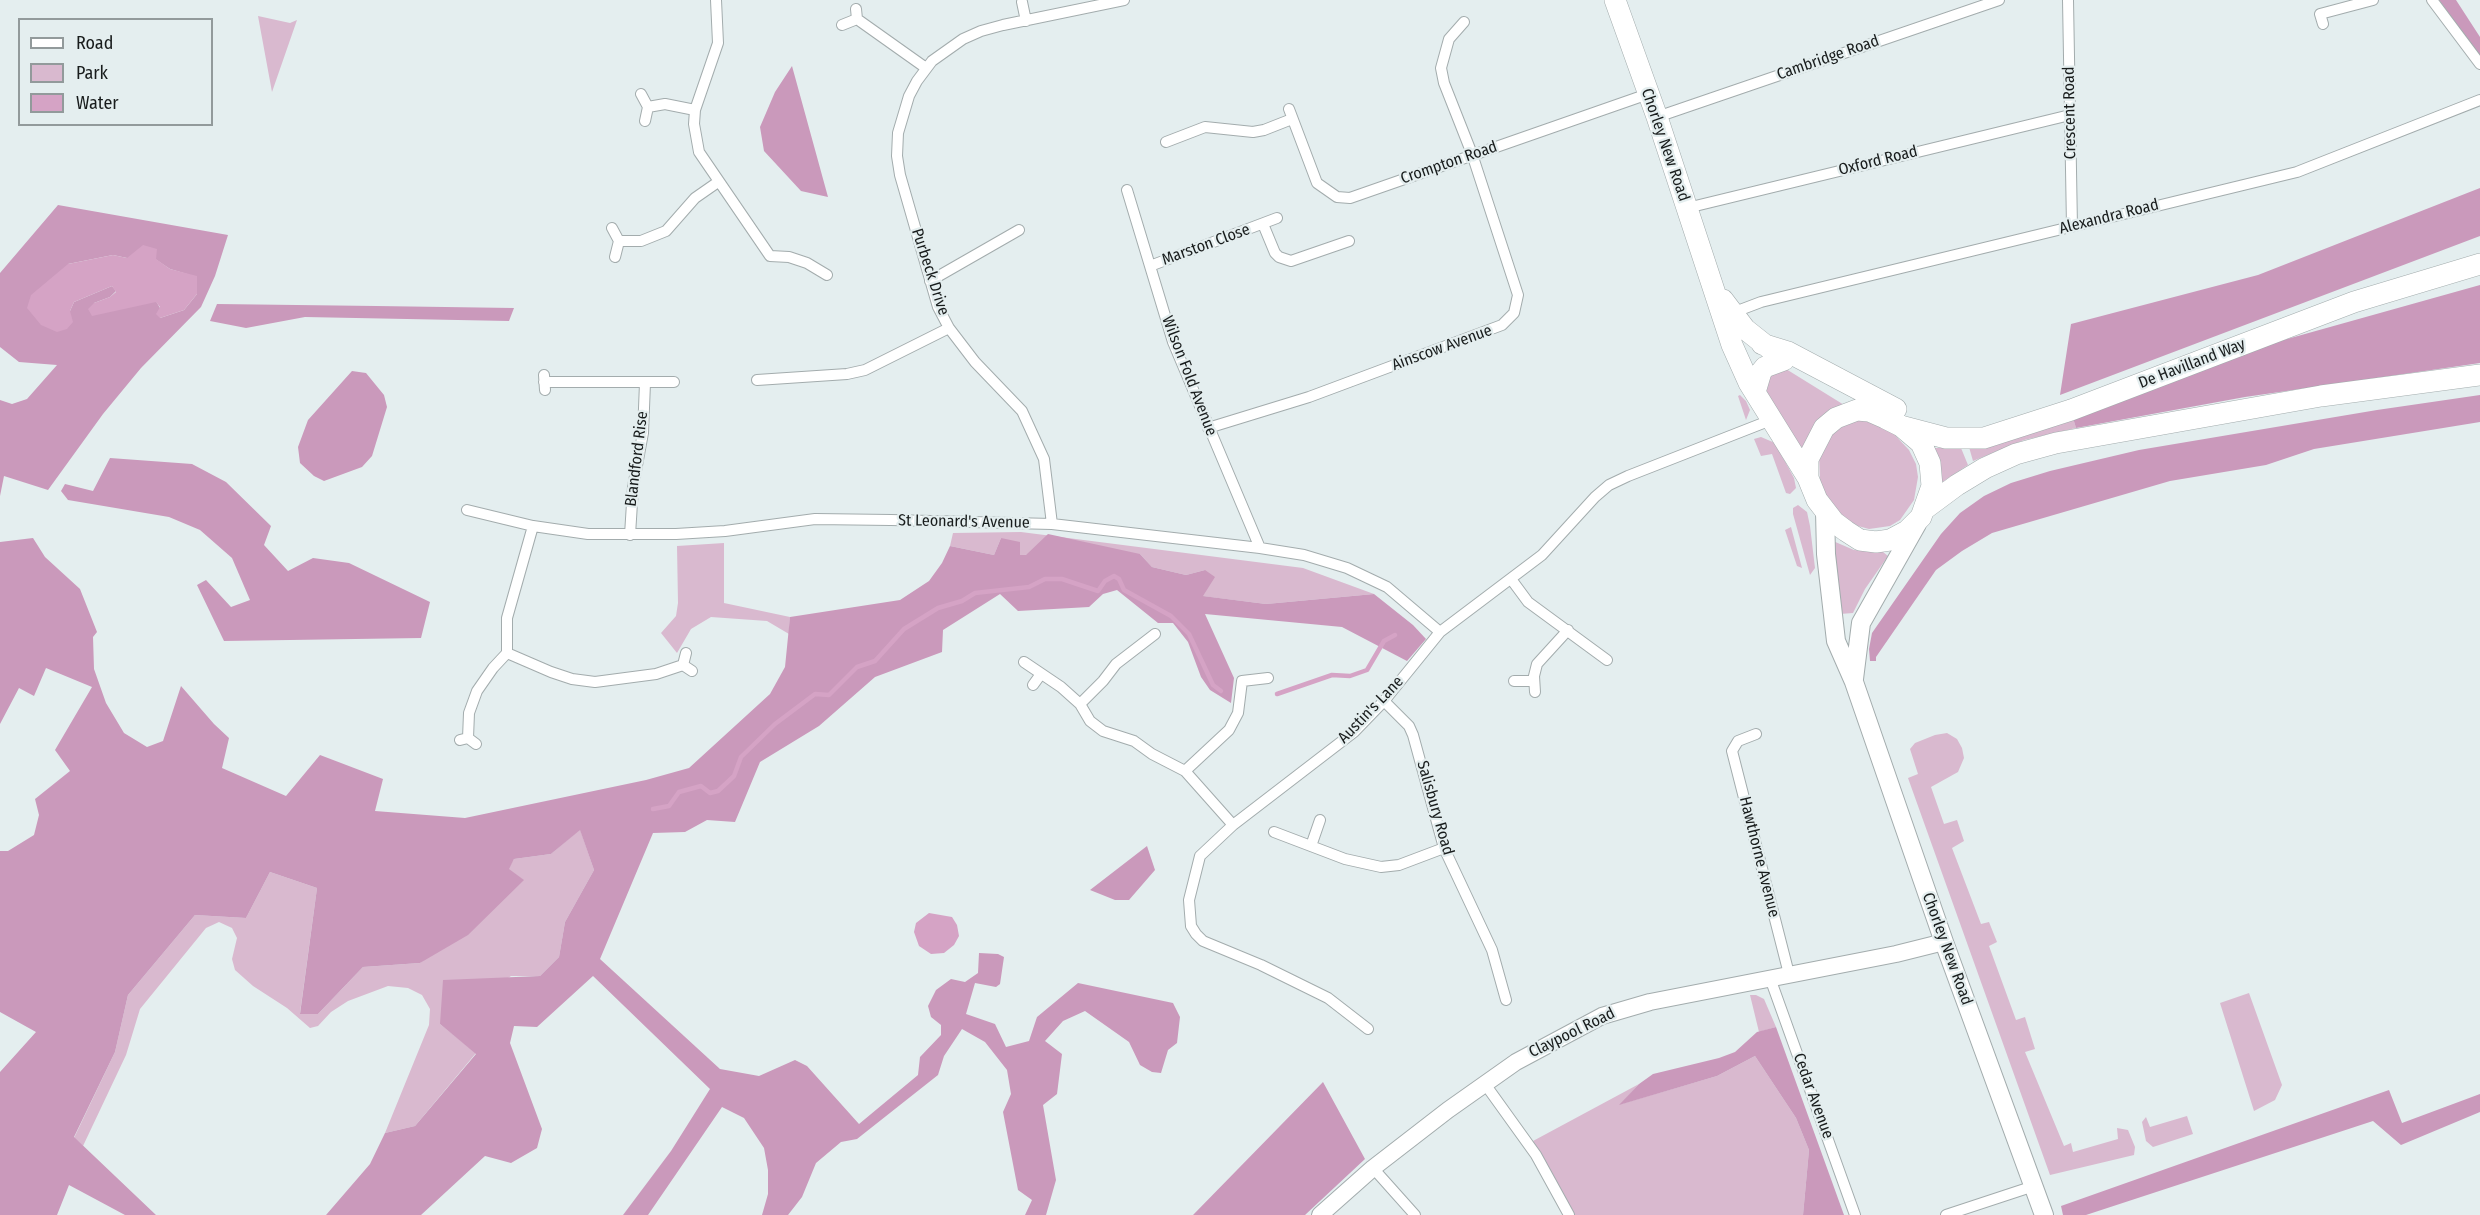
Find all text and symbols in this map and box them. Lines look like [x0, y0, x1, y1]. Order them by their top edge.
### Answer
legend [18, 18, 213, 126]
text: Road [76, 32, 113, 54]
street label: Cambridge Road [1774, 32, 1882, 84]
text: Park [76, 62, 108, 84]
street label: Crescent Road [2060, 66, 2080, 160]
street label: Chorley New Road [1637, 86, 1693, 204]
text: Water [76, 92, 119, 114]
street label: Crompton Road [1398, 137, 1500, 189]
street label: Oxford Road [1837, 142, 1919, 180]
street label: Alexandra Road [2057, 195, 2161, 239]
street label: Marston Close [1159, 220, 1253, 270]
street label: Purbeck Drive [907, 226, 953, 318]
street label: Wilson Fold Avenue [1157, 313, 1221, 439]
street label: Ainscow Avenue [1389, 321, 1495, 375]
street label: De Havilland Way [2136, 335, 2248, 393]
street label: Blandford Rise [622, 410, 652, 508]
street label: St Leonard's Avenue [898, 511, 1030, 533]
street label: Austin's Lane [1334, 672, 1408, 748]
street label: Salisbury Road [1412, 759, 1458, 857]
street label: Hawthorne Avenue [1735, 795, 1783, 919]
street label: Chorley New Road [1918, 890, 1976, 1008]
street label: Claypool Road [1526, 1004, 1618, 1062]
street label: Cedar Avenue [1789, 1051, 1837, 1141]

